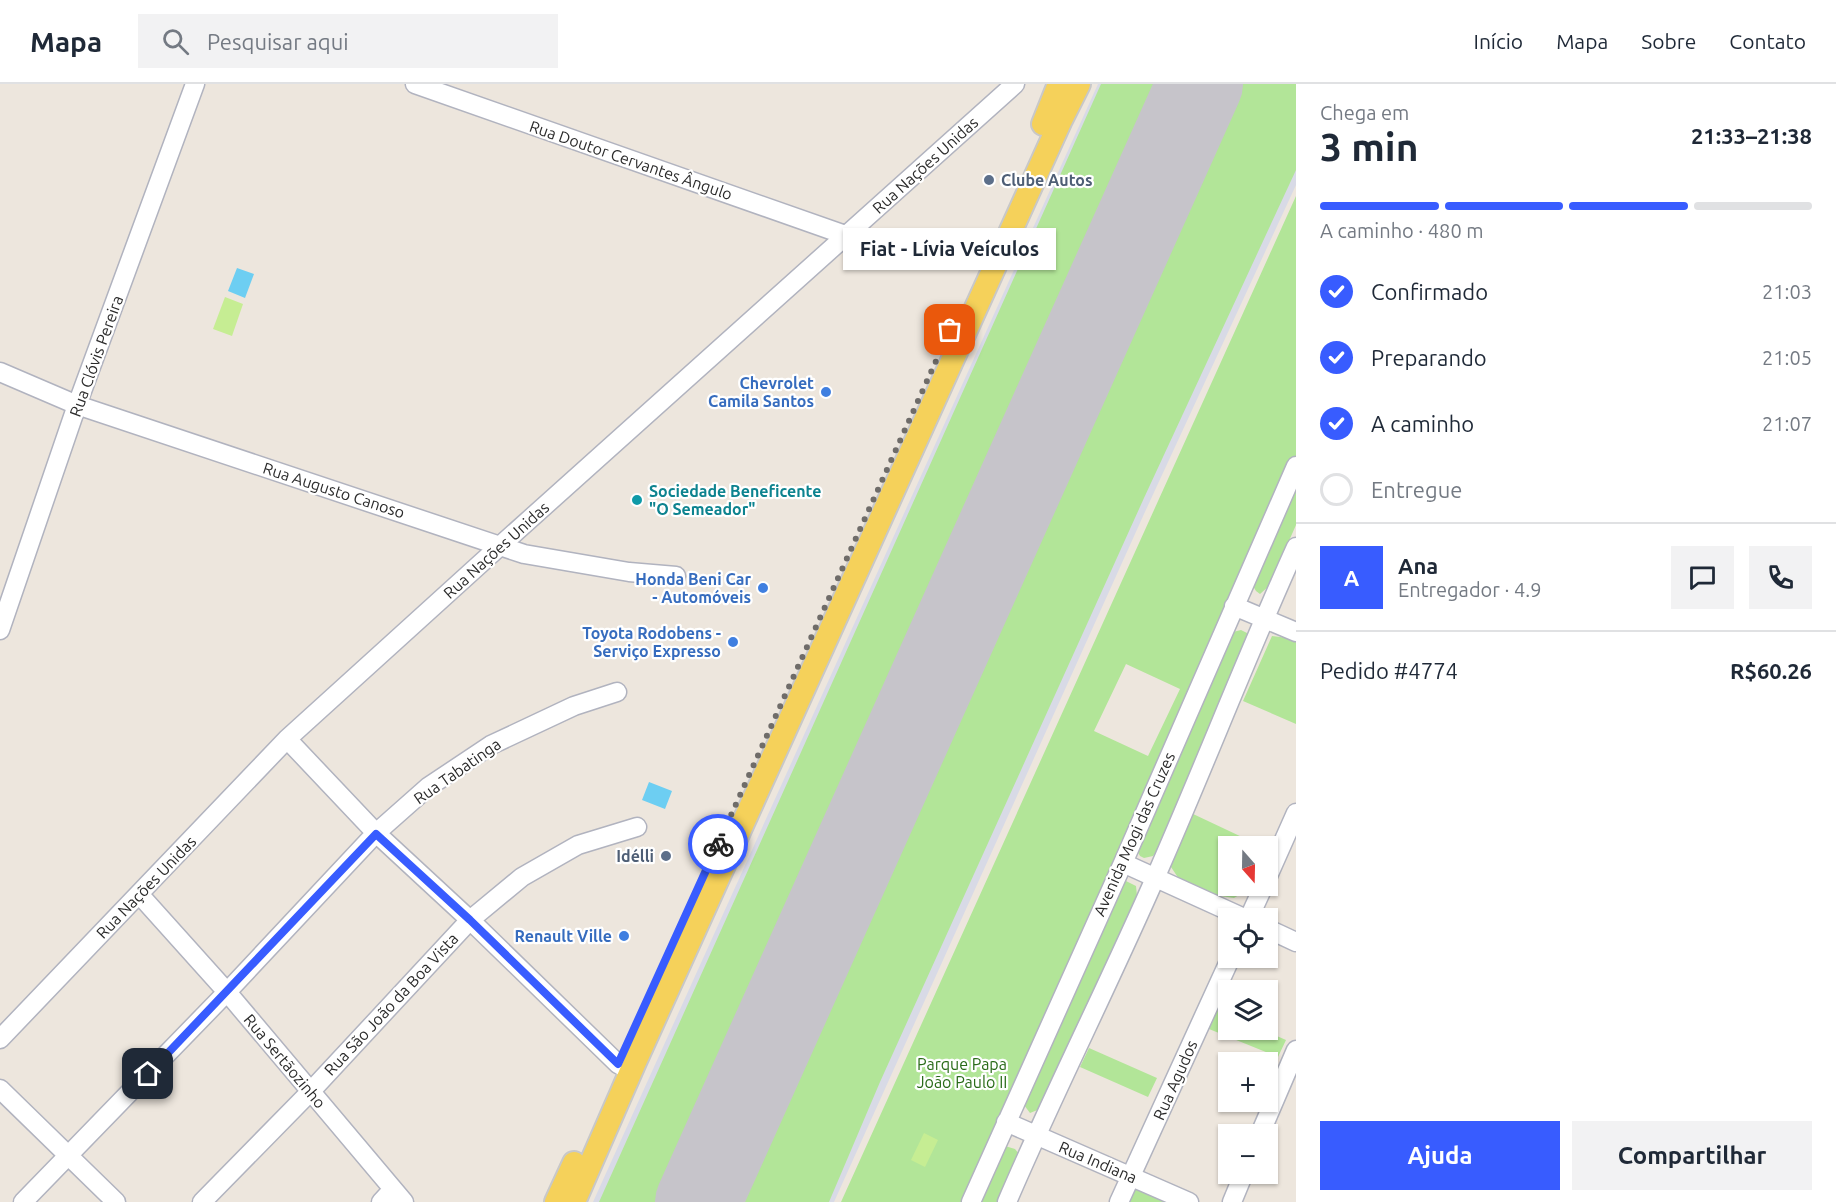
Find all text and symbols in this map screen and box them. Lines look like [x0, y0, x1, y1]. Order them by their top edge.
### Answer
search box [138, 14, 558, 68]
icon: search [159, 25, 192, 58]
text: Mapa [30, 26, 102, 57]
text: Pesquisar aqui [207, 29, 349, 54]
text: Início [1474, 29, 1523, 53]
text: Mapa [1556, 29, 1608, 53]
text: Sobre [1641, 29, 1696, 53]
text: Contato [1729, 29, 1806, 53]
text: Chega em [1320, 101, 1409, 124]
street label: Rua Nações Unidas [869, 113, 981, 217]
street label: Rua Doutor Cervantes Ângulo [527, 116, 735, 203]
text: 21:33–21:38 [1691, 123, 1812, 148]
text: 3 min [1320, 125, 1419, 168]
place label: Clube Autos [1001, 171, 1092, 189]
marker: Clube Autos [982, 173, 996, 187]
text: A caminho · 480 m [1320, 219, 1484, 242]
callout: Fiat - Lívia Veículos [844, 228, 1056, 270]
text: Fiat - Lívia Veículos [860, 237, 1039, 260]
icon: check [1320, 275, 1353, 308]
text: Confirmado [1371, 279, 1488, 304]
text: 21:03 [1762, 280, 1812, 303]
street label: Rua Clóvis Pereira [66, 293, 126, 419]
pin [924, 304, 975, 355]
icon: bag [933, 313, 966, 346]
icon: check [1320, 341, 1353, 374]
text: Preparando [1371, 345, 1487, 370]
text: 21:05 [1762, 346, 1812, 369]
place label: Chevrolet Camila Santos [708, 374, 814, 410]
marker: Chevrolet Camila Santos [819, 385, 833, 399]
icon: check [1320, 407, 1353, 440]
text: A caminho [1371, 411, 1474, 436]
text: 21:07 [1762, 412, 1812, 435]
street label: Rua Augusto Canoso [261, 459, 407, 521]
text: Entregue [1371, 477, 1462, 502]
place label: Sociedade Beneficente "O Semeador" [649, 482, 821, 518]
marker: Sociedade Beneficente "O Semeador" [630, 493, 644, 507]
street label: Rua Nações Unidas [440, 498, 552, 602]
button: chat [1671, 546, 1734, 609]
button: phone [1749, 546, 1812, 609]
text: Ana [1398, 553, 1438, 578]
text: A [1344, 565, 1359, 590]
place label: Honda Beni Car - Automóveis [635, 570, 751, 606]
text: Entregador · 4.9 [1398, 578, 1541, 601]
marker: Honda Beni Car - Automóveis [756, 581, 770, 595]
place label: Toyota Rodobens - Serviço Expresso [582, 624, 721, 661]
marker: Toyota Rodobens - Serviço Expresso [726, 635, 740, 649]
text: Pedido #4774 [1320, 658, 1458, 683]
text: R$60.26 [1730, 658, 1812, 683]
street label: Rua Tabatinga [410, 734, 504, 808]
street label: Avenida Mogi das Cruzes [1090, 749, 1178, 919]
courier [688, 814, 748, 874]
icon: bike [702, 828, 735, 861]
street label: Rua Nações Unidas [93, 832, 200, 942]
north arrow [1218, 836, 1278, 896]
map controls [1218, 836, 1278, 1184]
place label: Idélli [616, 847, 654, 865]
marker: Idélli [659, 849, 673, 863]
button: locate [1218, 908, 1278, 968]
place label: Renault Ville [515, 927, 612, 945]
street label: Rua São João da Boa Vista [320, 929, 462, 1079]
marker: Renault Ville [617, 929, 631, 943]
button: layers [1218, 980, 1278, 1040]
street label: Rua Sertãozinho [241, 1010, 329, 1112]
street label: Rua Agudos [1149, 1037, 1201, 1123]
pin [122, 1048, 173, 1099]
button: + [1218, 1052, 1278, 1112]
park label: Parque Papa João Paulo II [917, 1055, 1007, 1091]
icon: home [131, 1057, 164, 1090]
button: Ajuda [1320, 1121, 1560, 1190]
button: Compartilhar [1572, 1121, 1812, 1190]
button: − [1218, 1124, 1278, 1184]
street label: Rua Indiana [1056, 1137, 1140, 1187]

